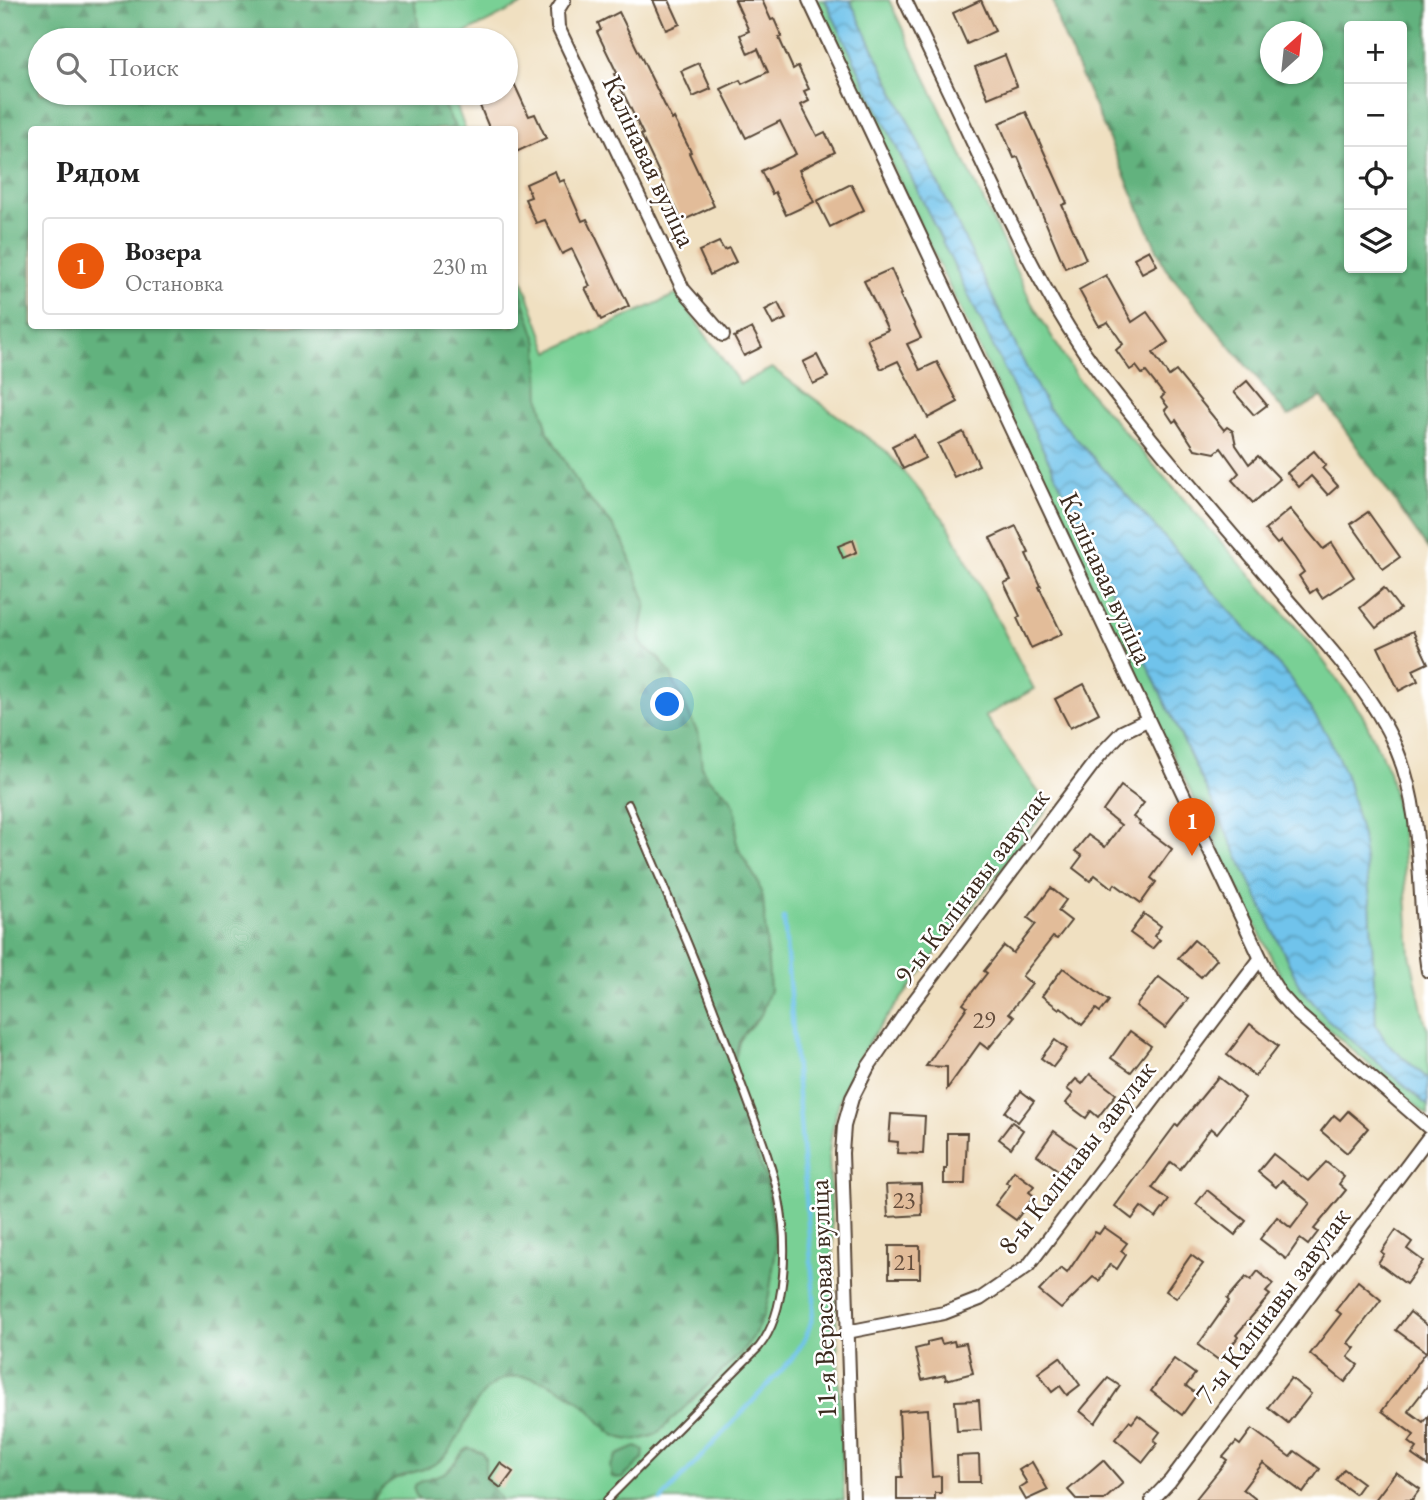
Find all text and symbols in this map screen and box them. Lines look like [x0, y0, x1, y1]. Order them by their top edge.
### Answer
north arrow [1260, 21, 1323, 84]
map controls [1344, 21, 1407, 273]
button: + [1344, 21, 1407, 84]
search box [28, 28, 518, 105]
icon: search [52, 48, 90, 86]
text: Поиск [108, 50, 179, 84]
street label: Калінавая вуліца [594, 69, 706, 254]
button: − [1344, 84, 1407, 147]
button: locate [1344, 147, 1407, 210]
text: Рядом [56, 152, 140, 191]
button: layers [1344, 210, 1407, 273]
text: Возера [125, 234, 202, 268]
text: 1 [75, 251, 87, 281]
text: 230 m [432, 251, 488, 281]
text: Остановка [125, 268, 223, 298]
street label: Калінавая вуліца [1051, 486, 1163, 671]
your location [650, 687, 684, 721]
street label: 9-ы Калінавы завулак [885, 780, 1057, 992]
pin: 1 [1169, 798, 1215, 856]
house number: 29 [972, 1004, 996, 1035]
street label: 8-ы Калінавы завулак [989, 1053, 1163, 1261]
street label: 11-я Верасовая вуліца [800, 1178, 844, 1420]
house number: 23 [892, 1184, 916, 1215]
street label: 7-ы Калінавы завулак [1186, 1199, 1358, 1411]
house number: 21 [893, 1246, 917, 1277]

